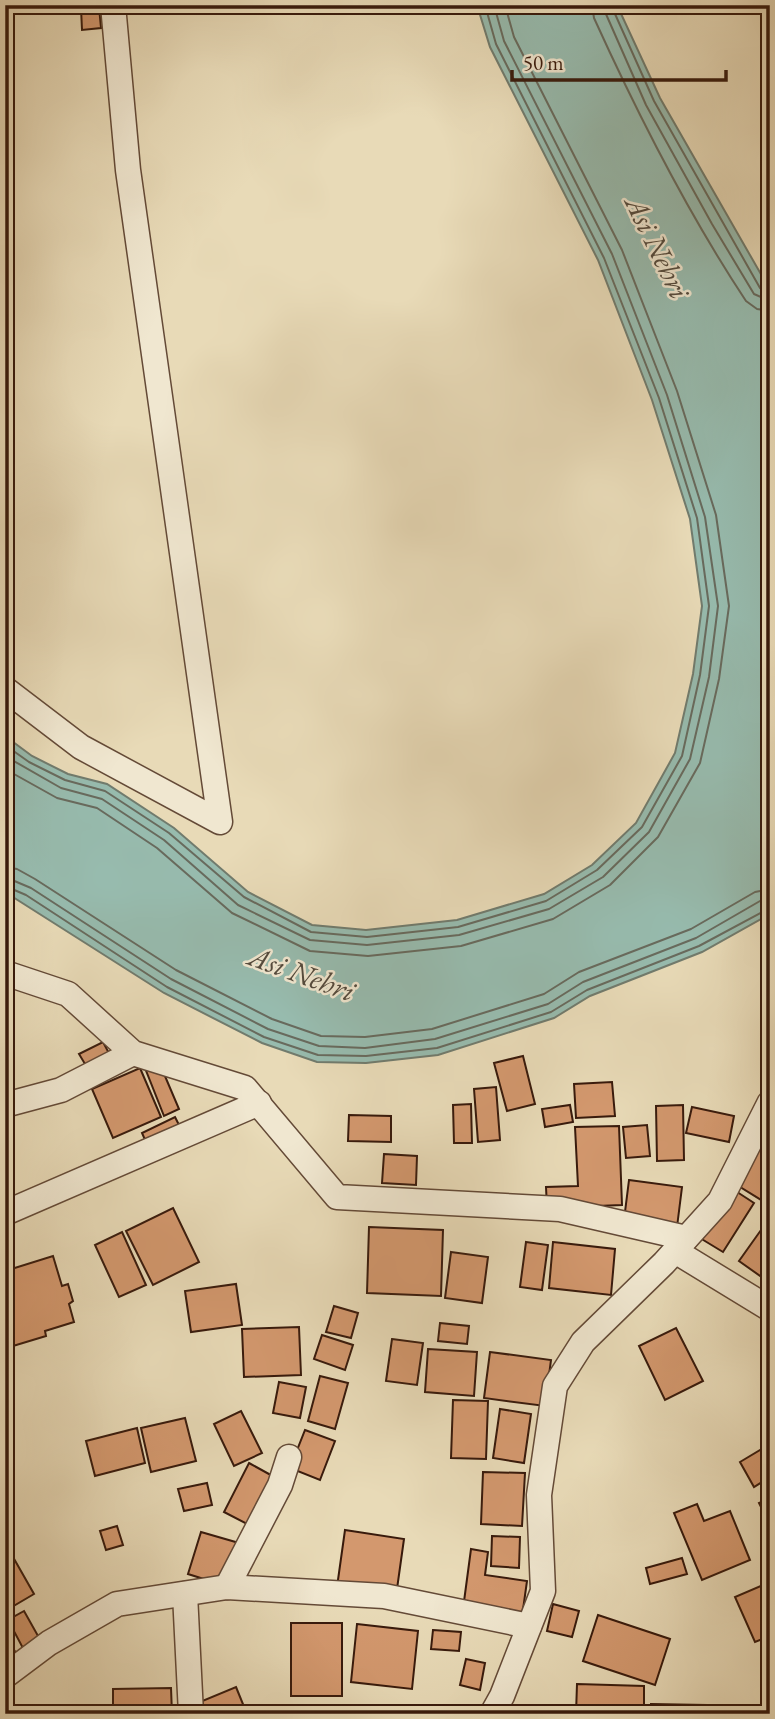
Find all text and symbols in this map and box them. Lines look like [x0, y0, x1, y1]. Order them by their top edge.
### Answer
scale bar [512, 38, 726, 82]
text: 50 m [523, 49, 564, 76]
water label: Asi Nehri [615, 187, 700, 306]
water label: Asi Nehri [242, 935, 362, 1011]

